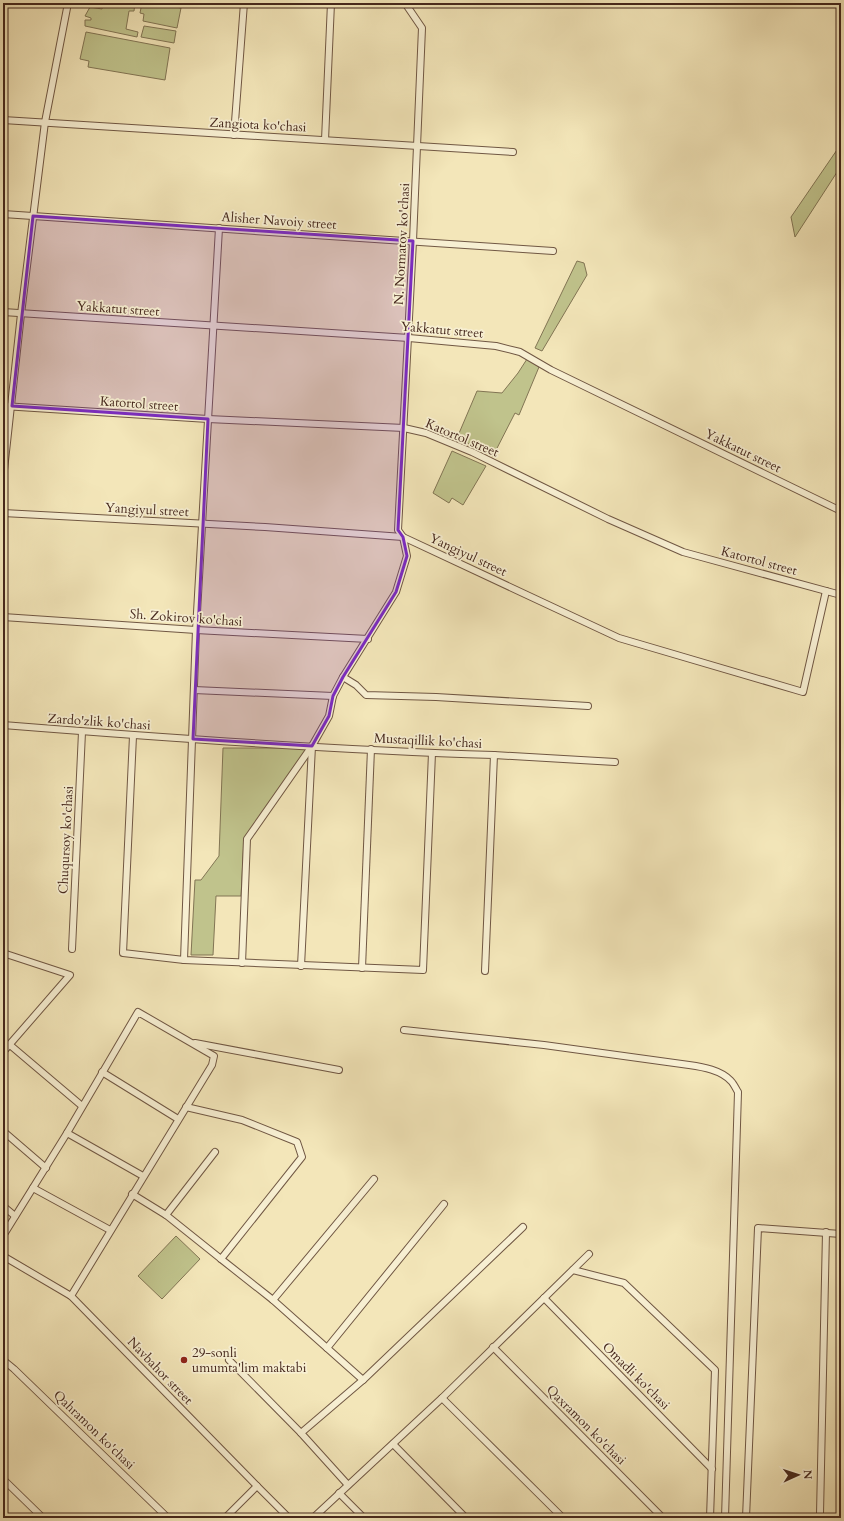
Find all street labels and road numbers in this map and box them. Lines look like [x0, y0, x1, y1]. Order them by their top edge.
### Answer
street label: Zangiota ko'chasi [209, 113, 307, 137]
street label: N. Normatov ko'chasi [390, 182, 414, 305]
street label: Alisher Navoiy street [221, 208, 337, 234]
street label: Yakkatut street [76, 297, 160, 321]
street label: Yakkatut street [400, 317, 484, 343]
street label: Katortol street [99, 392, 179, 416]
street label: Katortol street [422, 414, 502, 462]
street label: Yakkatut street [702, 425, 784, 477]
street label: Yangiyul street [105, 499, 189, 521]
street label: Yangiyul street [426, 529, 510, 581]
street label: Katortol street [719, 542, 799, 580]
street label: Sh. Zokirov ko'chasi [129, 605, 243, 631]
street label: Zardo'zlik ko'chasi [47, 709, 152, 735]
street label: Mustaqillik ko'chasi [373, 729, 483, 753]
street label: Chuqursoy ko'chasi [54, 785, 78, 895]
street label: Navbahor street [123, 1333, 197, 1409]
street label: Omadli ko'chasi [598, 1338, 674, 1414]
street label: Qaxramon ko'chasi [542, 1381, 630, 1469]
street label: Qahramon ko'chasi [49, 1386, 139, 1474]

